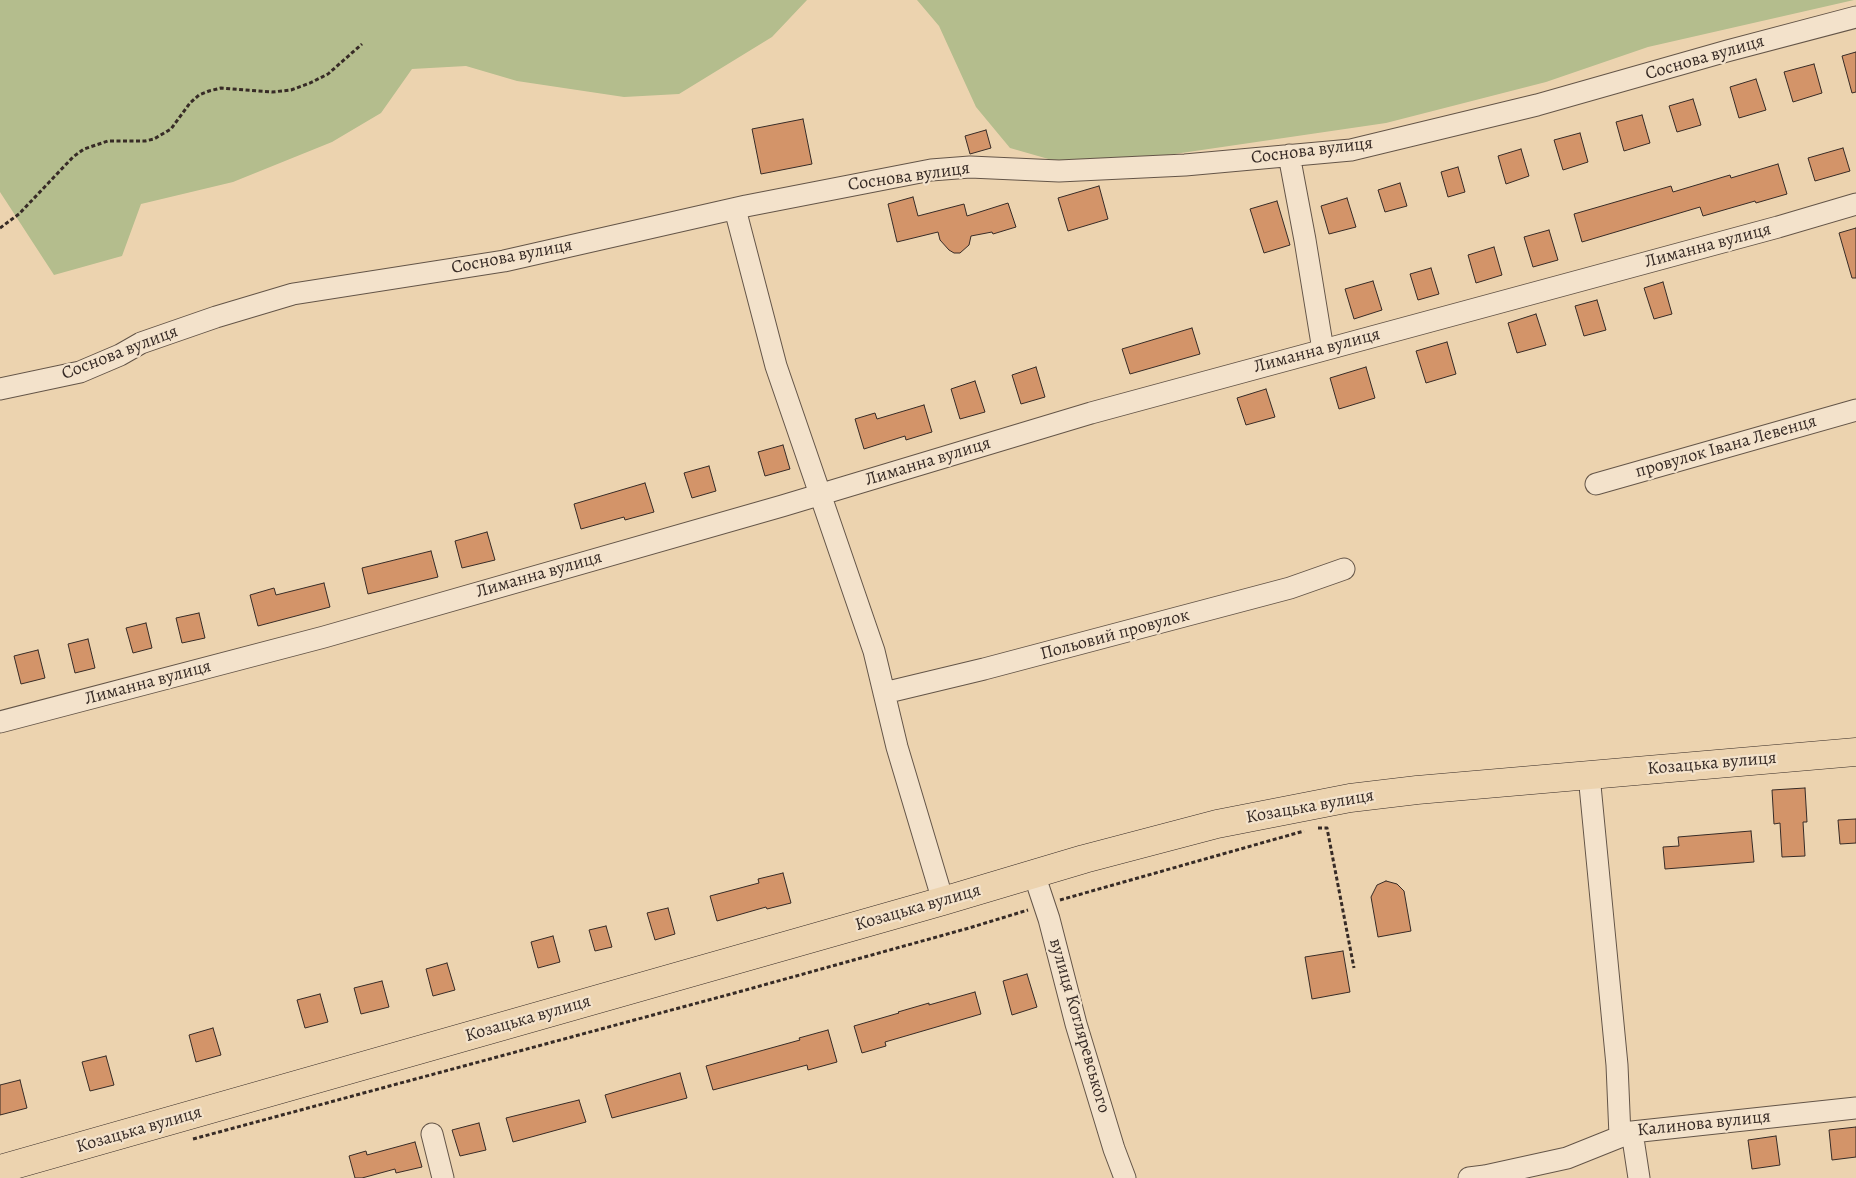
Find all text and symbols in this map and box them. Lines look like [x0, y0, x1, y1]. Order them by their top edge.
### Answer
street label: Соснова вулиця [1643, 31, 1767, 85]
street label: Соснова вулиця [1250, 133, 1374, 169]
street label: Соснова вулиця [847, 158, 971, 196]
street label: Лиманна вулиця [1642, 219, 1774, 273]
street label: Соснова вулиця [450, 235, 574, 279]
street label: Соснова вулиця [59, 321, 181, 385]
street label: Лиманна вулиця [1251, 324, 1383, 378]
street label: провулок Івана Левенця [1633, 411, 1819, 483]
street label: Лиманна вулиця [863, 433, 993, 491]
street label: Лиманна вулиця [473, 547, 605, 603]
street label: Польовий провулок [1038, 605, 1192, 665]
street label: Лиманна вулиця [82, 656, 214, 710]
street label: Козацька вулиця [1646, 748, 1778, 780]
street label: Козацька вулиця [1244, 785, 1376, 829]
street label: Козацька вулиця [853, 880, 983, 936]
street label: вулиця Котляревського [1044, 936, 1114, 1116]
street label: Козацька вулиця [463, 991, 593, 1047]
street label: Козацька вулиця [74, 1102, 204, 1158]
street label: Калинова вулиця [1636, 1106, 1772, 1142]

